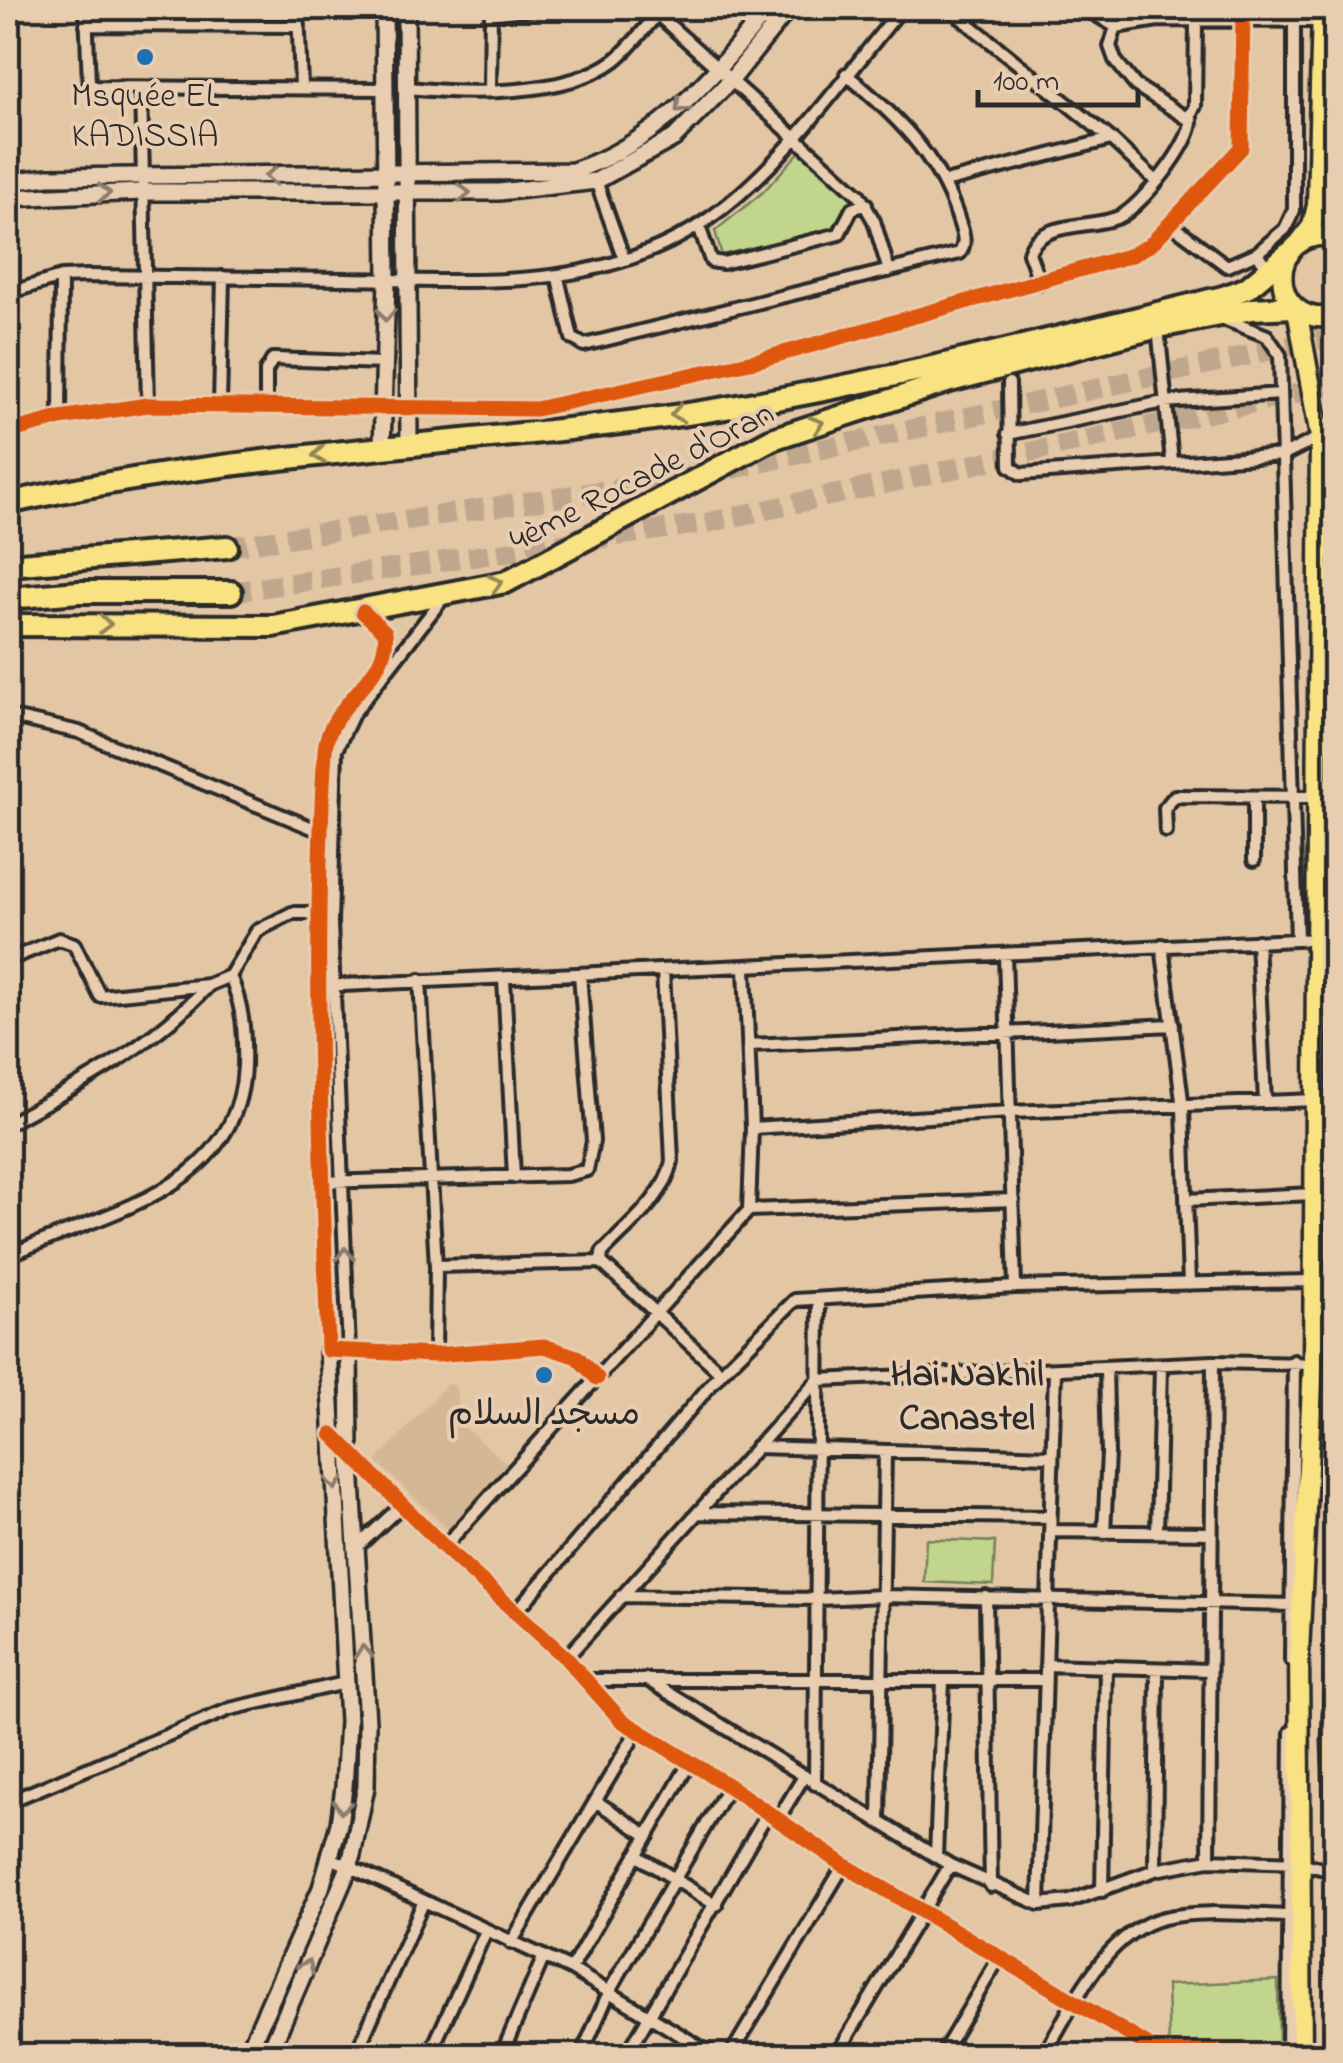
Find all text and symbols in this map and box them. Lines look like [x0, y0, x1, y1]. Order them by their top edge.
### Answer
scale bar [978, 45, 1138, 107]
marker: Msquée EL KADISSIA [134, 46, 156, 68]
text: 100 m [993, 61, 1059, 105]
place label: Msquée EL KADISSIA [71, 72, 219, 163]
one-way arrow [674, 94, 692, 112]
one-way arrow [262, 165, 278, 187]
one-way arrow [98, 182, 113, 204]
one-way arrow [457, 182, 473, 203]
one-way arrow [375, 307, 396, 323]
street label: 4ème Rocade d'Oran [501, 389, 784, 567]
one-way arrow [669, 403, 686, 424]
one-way arrow [808, 416, 825, 436]
one-way arrow [311, 444, 327, 465]
one-way arrow [486, 574, 504, 595]
one-way arrow [98, 613, 113, 635]
one-way arrow [335, 1245, 356, 1261]
district label: Hai Nakhil Canastel [890, 1348, 1044, 1448]
marker: مسجد السلام [533, 1364, 555, 1386]
place label: مسجد السلام [448, 1390, 640, 1441]
one-way arrow [324, 1475, 345, 1491]
one-way arrow [353, 1643, 374, 1659]
one-way arrow [332, 1799, 353, 1815]
one-way arrow [295, 1958, 315, 1976]

